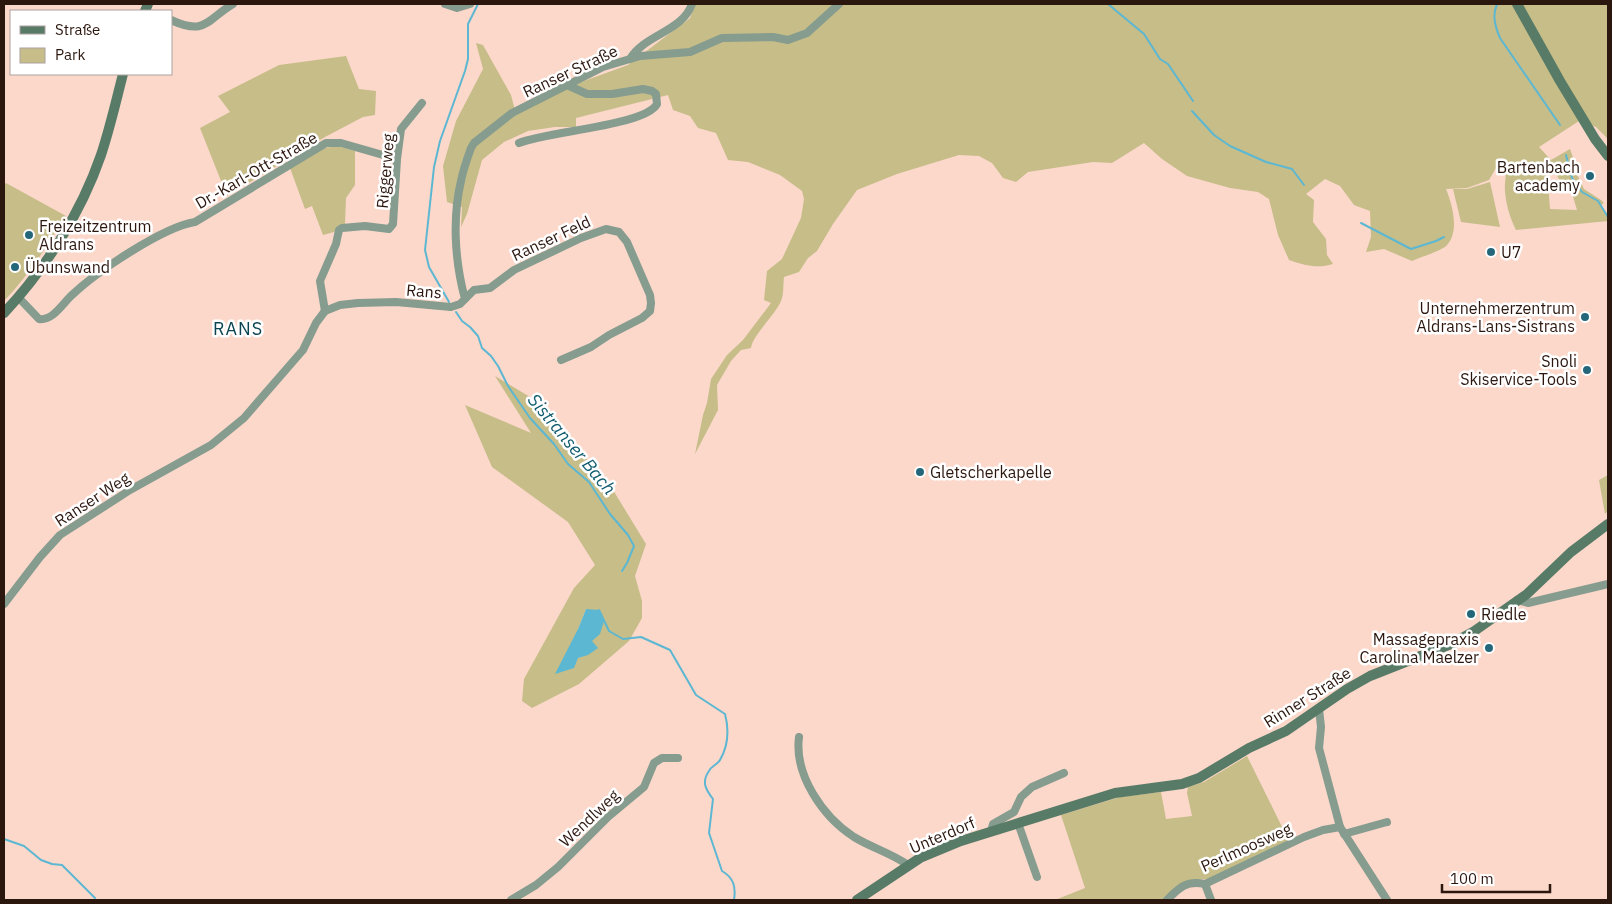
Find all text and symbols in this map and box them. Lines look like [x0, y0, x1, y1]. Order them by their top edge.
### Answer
legend [10, 10, 172, 75]
text: Straße [55, 20, 100, 39]
street label: Ranser Straße [519, 40, 621, 102]
text: Park [55, 45, 85, 64]
street label: Dr.-Karl-Ott-Straße [191, 127, 321, 213]
street label: Riggerweg [372, 132, 398, 209]
place label: Bartenbach academy [1497, 157, 1580, 195]
marker: Bartenbach academy [1584, 170, 1596, 182]
street label: Ranser Feld [508, 211, 594, 265]
place label: Freizeitzentrum Aldrans [39, 216, 152, 254]
marker: Freizeitzentrum Aldrans [23, 229, 35, 241]
place label: U7 [1501, 242, 1521, 262]
marker: U7 [1485, 246, 1497, 258]
place label: Übunswand [25, 257, 110, 277]
marker: Übunswand [9, 261, 21, 273]
street label: Rans [405, 279, 443, 303]
place label: Unternehmerzentrum Aldrans-Lans-Sistrans [1417, 298, 1575, 336]
marker: Unternehmerzentrum Aldrans-Lans-Sistrans [1579, 311, 1591, 323]
district label: RANS [213, 317, 263, 340]
place label: Snoli Skiservice-Tools [1460, 351, 1577, 389]
marker: Snoli Skiservice-Tools [1581, 364, 1593, 376]
water label: Sistranser Bach [523, 389, 621, 499]
place label: Gletscherkapelle [930, 462, 1052, 482]
marker: Gletscherkapelle [914, 466, 926, 478]
street label: Ranser Weg [51, 467, 134, 531]
place label: Riedle [1481, 604, 1527, 624]
marker: Riedle [1465, 608, 1477, 620]
place label: Massagepraxis Carolina Maelzer [1359, 629, 1479, 667]
marker: Massagepraxis Carolina Maelzer [1483, 642, 1495, 654]
street label: Rinner Straße [1260, 662, 1355, 732]
street label: Wendlweg [555, 785, 624, 851]
street label: Unterdorf [906, 812, 978, 858]
street label: Perlmoosweg [1197, 818, 1295, 876]
scale bar [1442, 862, 1550, 894]
text: 100 m [1450, 869, 1494, 888]

